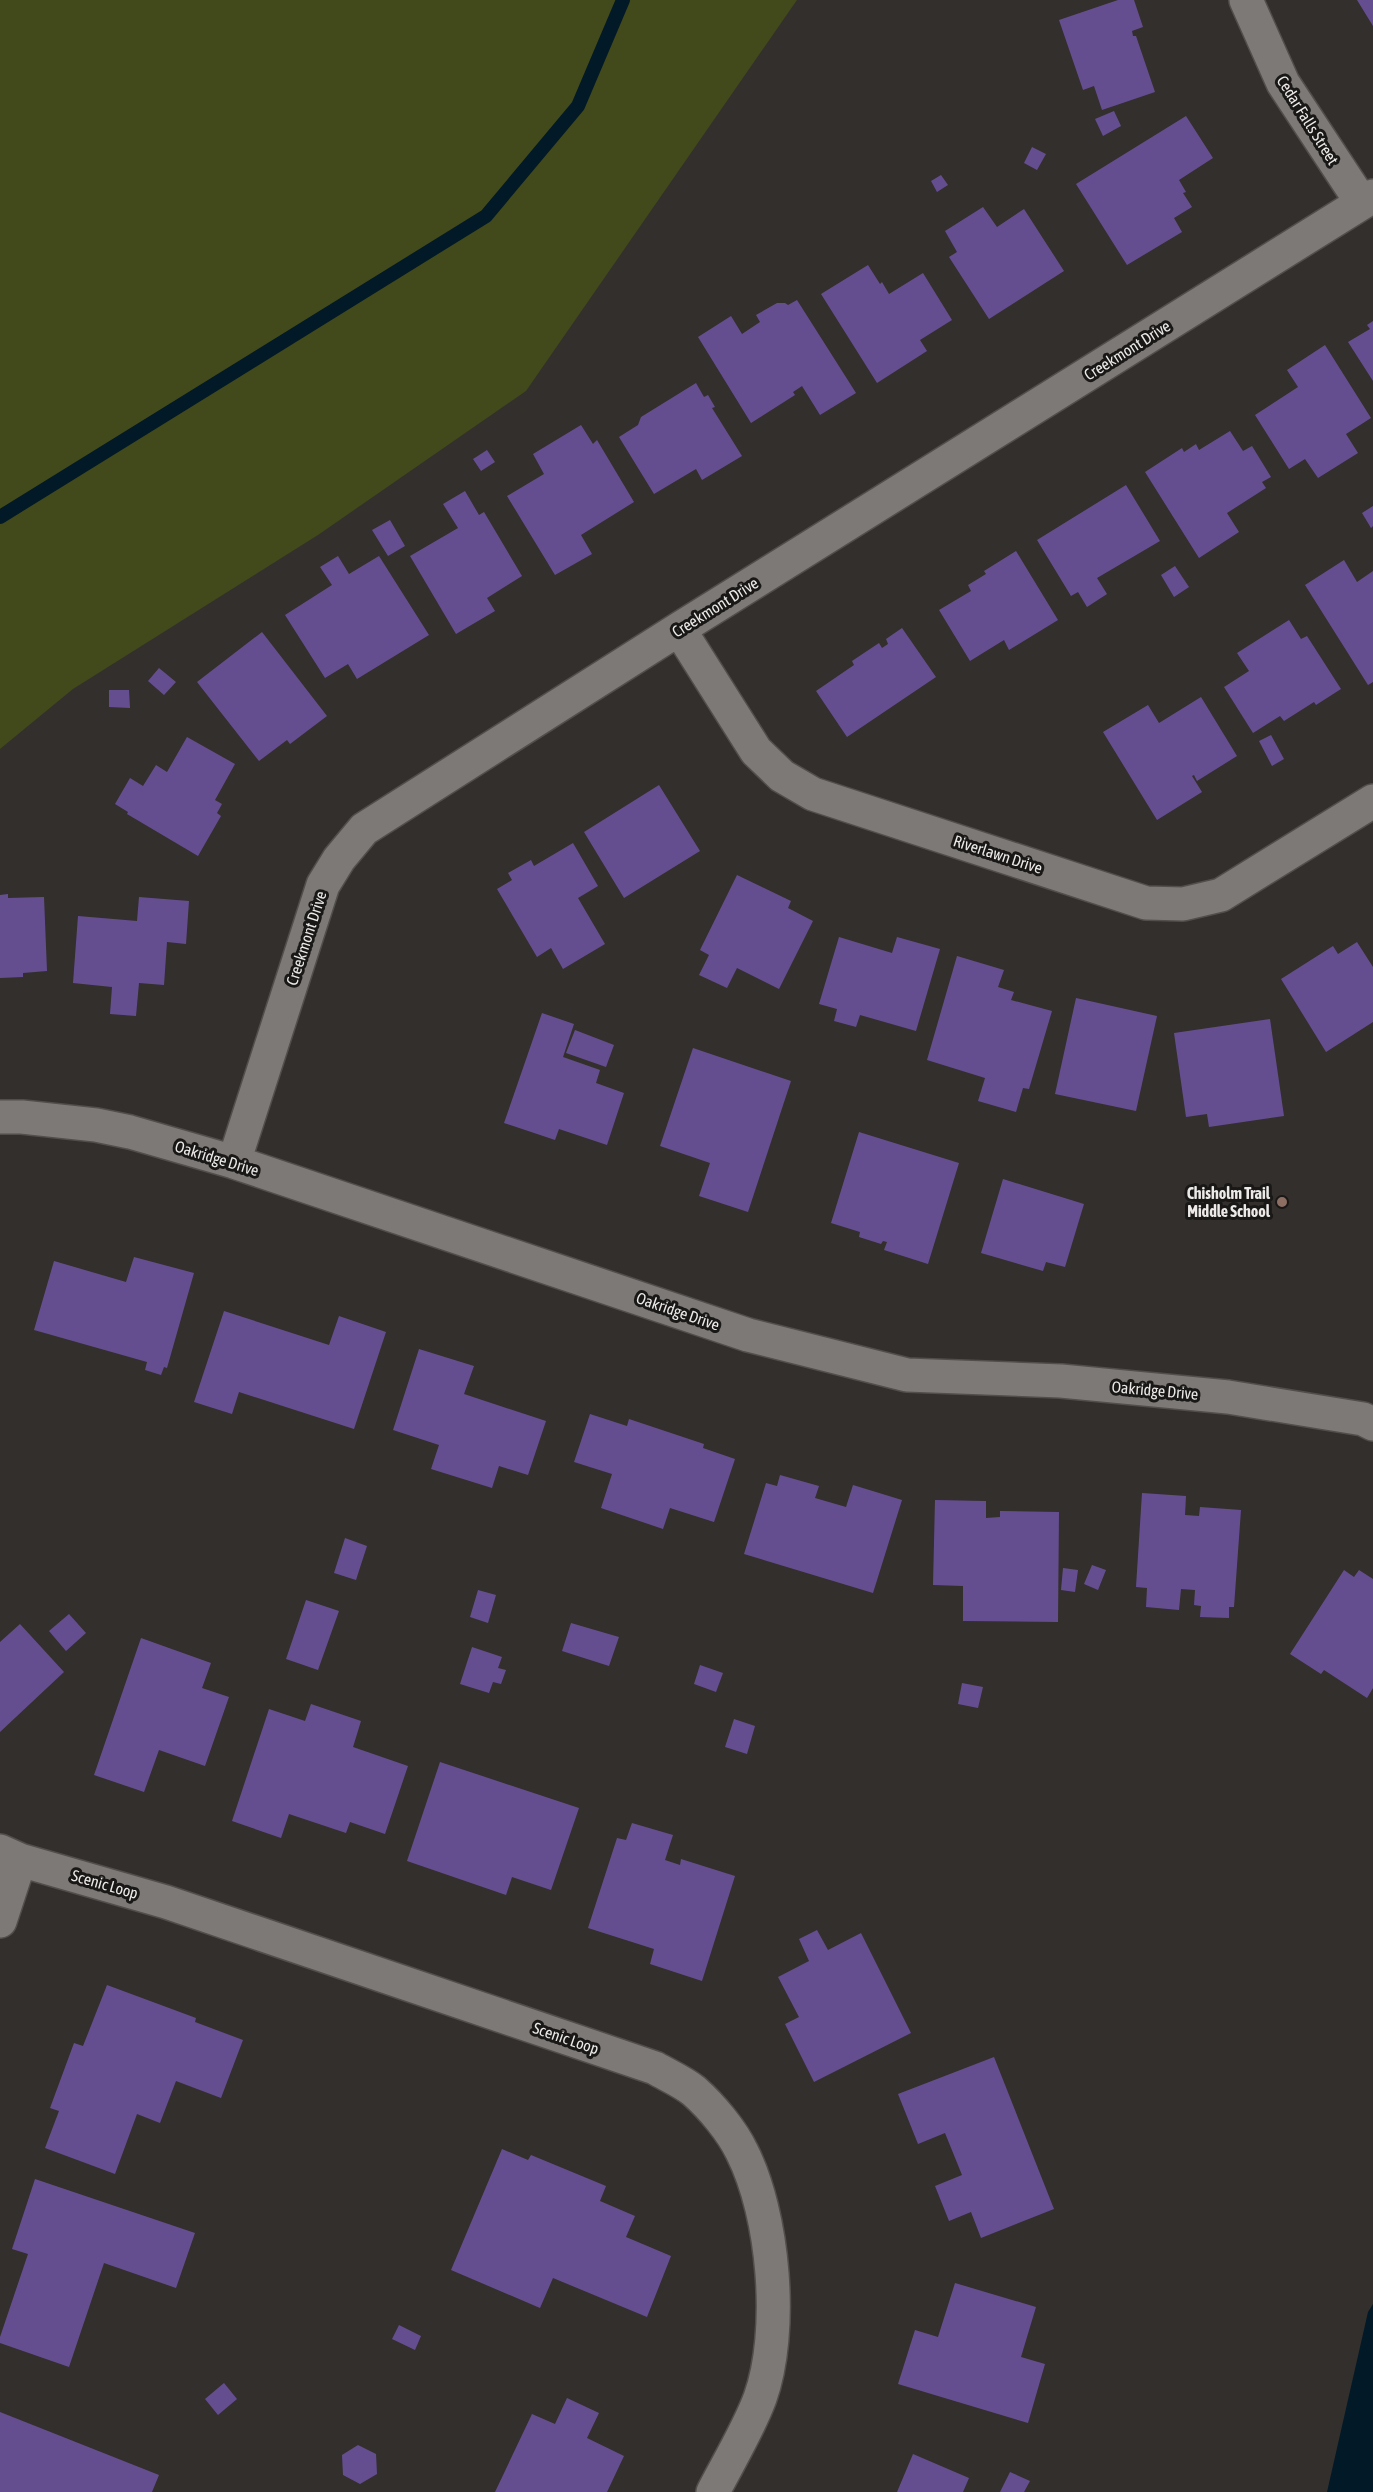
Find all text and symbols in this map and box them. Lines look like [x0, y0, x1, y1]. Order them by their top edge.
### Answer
street label: Cedar Falls Street [1274, 72, 1343, 168]
street label: Creekmont Drive [1081, 316, 1173, 384]
street label: Creekmont Drive [669, 573, 761, 641]
street label: Riverlawn Drive [951, 831, 1045, 877]
street label: Creekmont Drive [282, 889, 330, 987]
street label: Oakridge Drive [173, 1137, 261, 1180]
place label: Chisholm Trail Middle School [1187, 1184, 1271, 1220]
marker: Chisholm Trail Middle School [1275, 1195, 1289, 1209]
street label: Oakridge Drive [634, 1288, 722, 1335]
street label: Oakridge Drive [1111, 1377, 1199, 1404]
street label: Scenic Loop [69, 1866, 140, 1903]
street label: Scenic Loop [530, 2018, 601, 2059]

